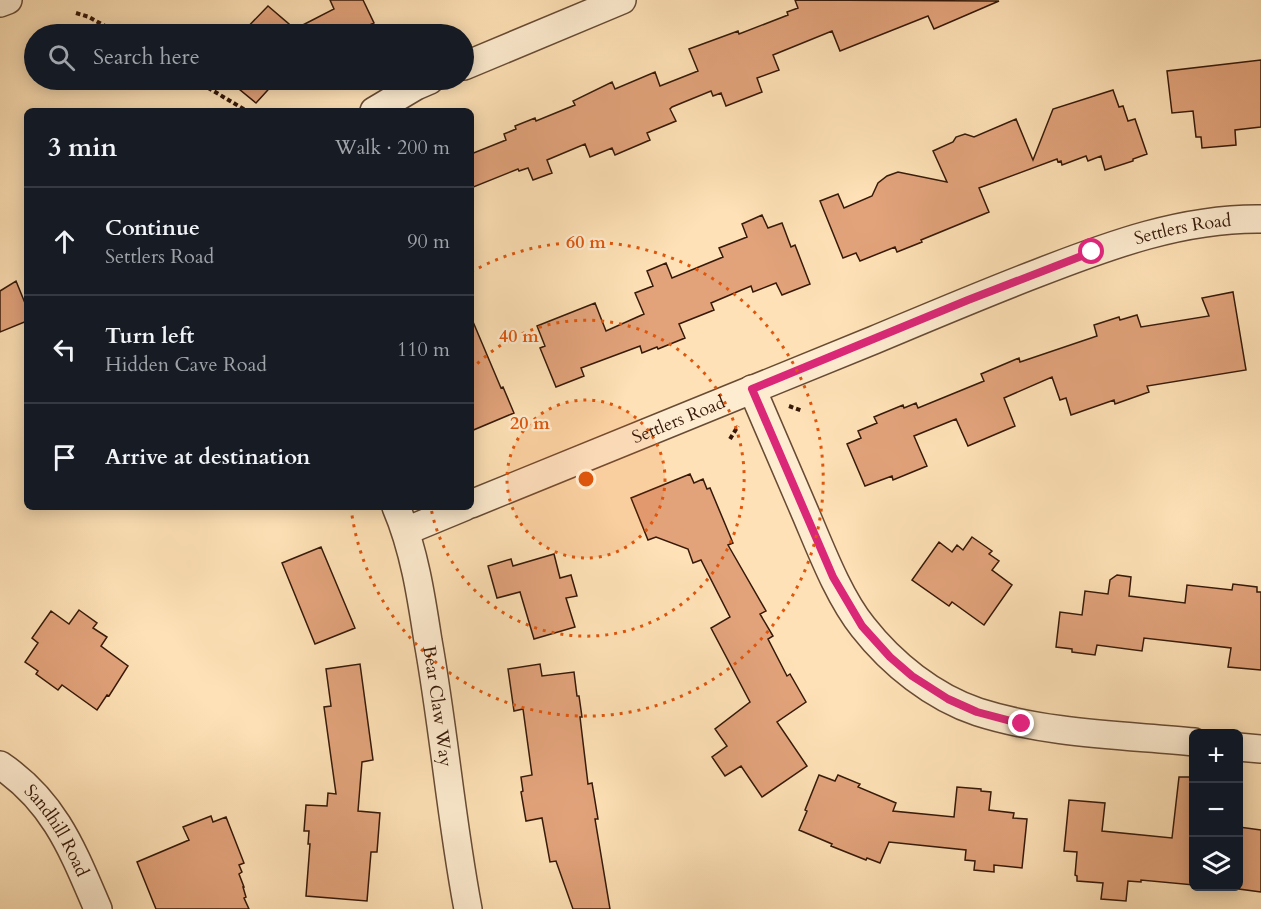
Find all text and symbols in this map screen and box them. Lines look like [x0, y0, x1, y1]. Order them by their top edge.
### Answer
search box [24, 24, 474, 90]
icon: search [45, 41, 78, 74]
text: Search here [93, 42, 200, 72]
text: 3 min [48, 130, 117, 165]
text: Walk · 200 m [335, 134, 450, 161]
street label: Settlers Road [1131, 207, 1233, 251]
text: Continue [105, 213, 200, 243]
icon: ahead [48, 225, 81, 258]
text: 90 m [407, 228, 450, 255]
text: 60 m [566, 230, 606, 255]
route start [1078, 238, 1104, 264]
text: Settlers Road [105, 243, 214, 270]
text: Turn left [105, 321, 194, 351]
text: 40 m [499, 324, 539, 349]
icon: left [48, 333, 81, 366]
text: 110 m [397, 336, 450, 363]
text: Hidden Cave Road [105, 351, 267, 378]
street label: Settlers Road [628, 389, 729, 450]
text: 20 m [510, 411, 550, 436]
icon: arrive [48, 441, 81, 474]
text: Arrive at destination [105, 442, 310, 472]
centre of rings [576, 469, 596, 489]
street label: Bear Claw Way [417, 644, 459, 769]
route end [1008, 710, 1034, 736]
map controls [1189, 729, 1243, 891]
button: + [1189, 729, 1243, 783]
street label: Sandhill Road [19, 779, 95, 881]
button: − [1189, 783, 1243, 837]
button: layers [1189, 837, 1243, 891]

